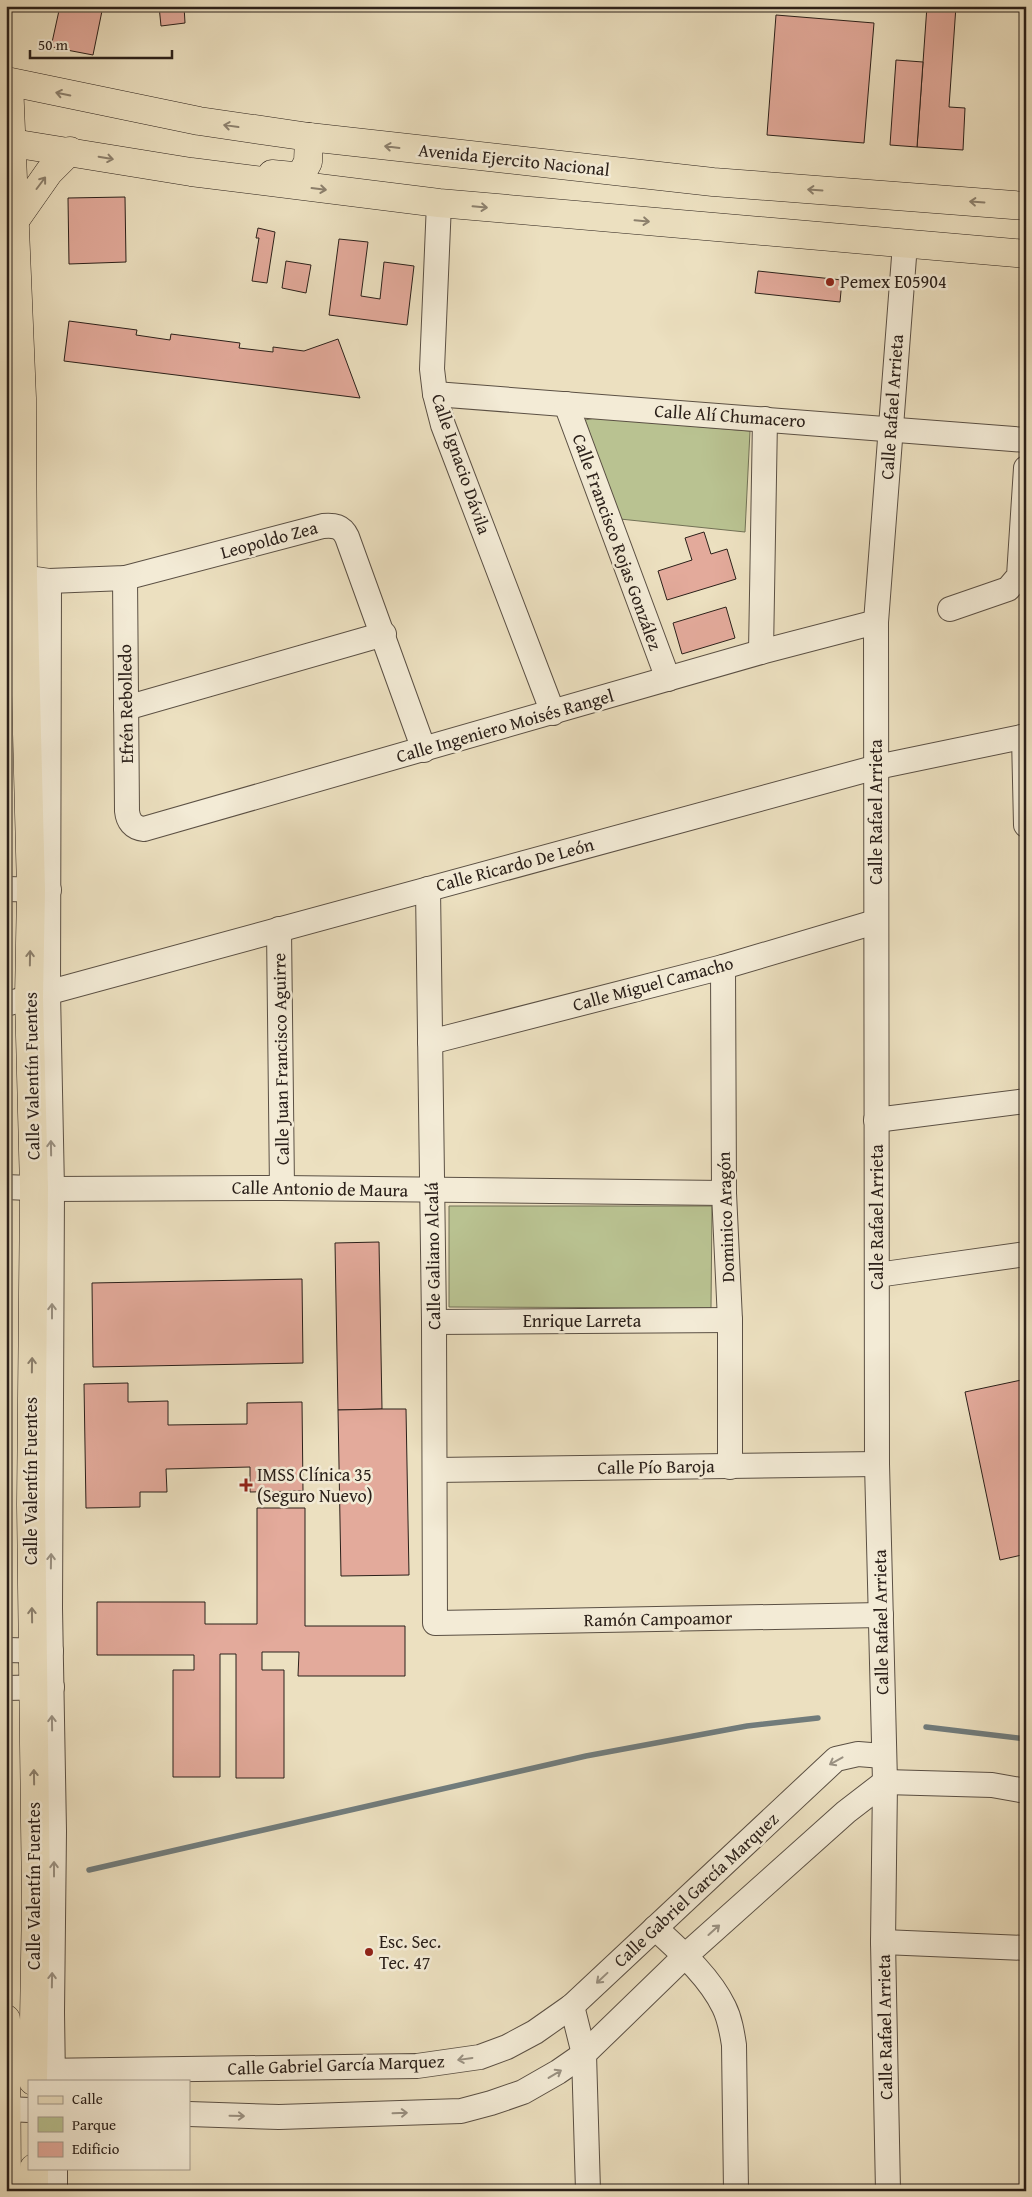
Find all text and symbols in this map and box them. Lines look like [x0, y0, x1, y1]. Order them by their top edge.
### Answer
scale bar [30, 28, 172, 60]
text: 50 m [38, 34, 69, 55]
one-way arrow [56, 88, 72, 98]
one-way arrow [224, 121, 240, 131]
street label: Avenida Ejercito Nacional [417, 136, 611, 183]
one-way arrow [385, 142, 401, 152]
one-way arrow [98, 154, 114, 164]
one-way arrow [36, 176, 46, 190]
one-way arrow [311, 184, 327, 194]
one-way arrow [807, 185, 823, 194]
one-way arrow [969, 198, 985, 207]
one-way arrow [472, 202, 488, 211]
one-way arrow [634, 216, 650, 226]
place label: Pemex E05904 [840, 268, 947, 295]
marker: Pemex E05904 [824, 276, 836, 288]
street label: Calle Rafael Arrieta [873, 333, 910, 481]
street label: Calle Ignacio Dávila [425, 390, 498, 538]
street label: Calle Alí Chumacero [654, 397, 806, 434]
street label: Calle Francisco Rojas González [566, 430, 669, 654]
street label: Leopoldo Zea [217, 513, 321, 565]
street label: Efrén Rebolledo [111, 644, 140, 764]
street label: Calle Ingeniero Moisés Rangel [393, 682, 617, 769]
street label: Calle Rafael Arrieta [862, 739, 889, 885]
street label: Calle Ricardo De León [433, 830, 597, 899]
street label: Calle Miguel Camacho [570, 949, 736, 1018]
one-way arrow [25, 950, 35, 966]
street label: Calle Juan Francisco Aguirre [265, 953, 296, 1165]
street label: Calle Valentín Fuentes [17, 992, 46, 1160]
one-way arrow [47, 1140, 56, 1156]
street label: Calle Rafael Arrieta [863, 1144, 890, 1290]
street label: Dominico Aragón [710, 1151, 741, 1283]
street label: Calle Antonio de Maura [232, 1173, 409, 1204]
street label: Calle Galiano Alcalá [418, 1181, 447, 1330]
one-way arrow [47, 1303, 57, 1319]
street label: Enrique Larreta [523, 1307, 642, 1334]
one-way arrow [27, 1357, 37, 1374]
street label: Calle Valentín Fuentes [17, 1397, 44, 1565]
street label: Calle Pío Baroja [597, 1452, 715, 1481]
place label: IMSS Clínica 35 (Seguro Nuevo) [257, 1461, 373, 1509]
marker: IMSS Clínica 35 (Seguro Nuevo) [239, 1478, 253, 1492]
street label: Calle Rafael Arrieta [866, 1549, 895, 1695]
one-way arrow [46, 1553, 56, 1569]
street label: Ramón Campoamor [583, 1604, 733, 1633]
one-way arrow [27, 1607, 37, 1624]
one-way arrow [47, 1715, 57, 1732]
one-way arrow [829, 1756, 844, 1766]
one-way arrow [29, 1770, 39, 1786]
street label: Calle Valentín Fuentes [20, 1802, 47, 1970]
street label: Calle Gabriel García Marquez [607, 1806, 784, 1973]
one-way arrow [49, 1861, 59, 1878]
one-way arrow [707, 1924, 720, 1936]
place label: Esc. Sec. Tec. 47 [379, 1928, 441, 1976]
marker: Esc. Sec. Tec. 47 [363, 1946, 375, 1958]
street label: Calle Rafael Arrieta [870, 1954, 899, 2100]
one-way arrow [47, 1972, 57, 1988]
one-way arrow [596, 1972, 609, 1984]
street label: Calle Gabriel García Marquez [227, 2047, 445, 2082]
one-way arrow [457, 2055, 473, 2065]
one-way arrow [547, 2068, 561, 2078]
legend [28, 2080, 190, 2170]
text: Calle [72, 2088, 103, 2109]
one-way arrow [392, 2108, 408, 2117]
one-way arrow [229, 2111, 245, 2120]
text: Parque [72, 2114, 116, 2135]
text: Edificio [72, 2138, 120, 2159]

